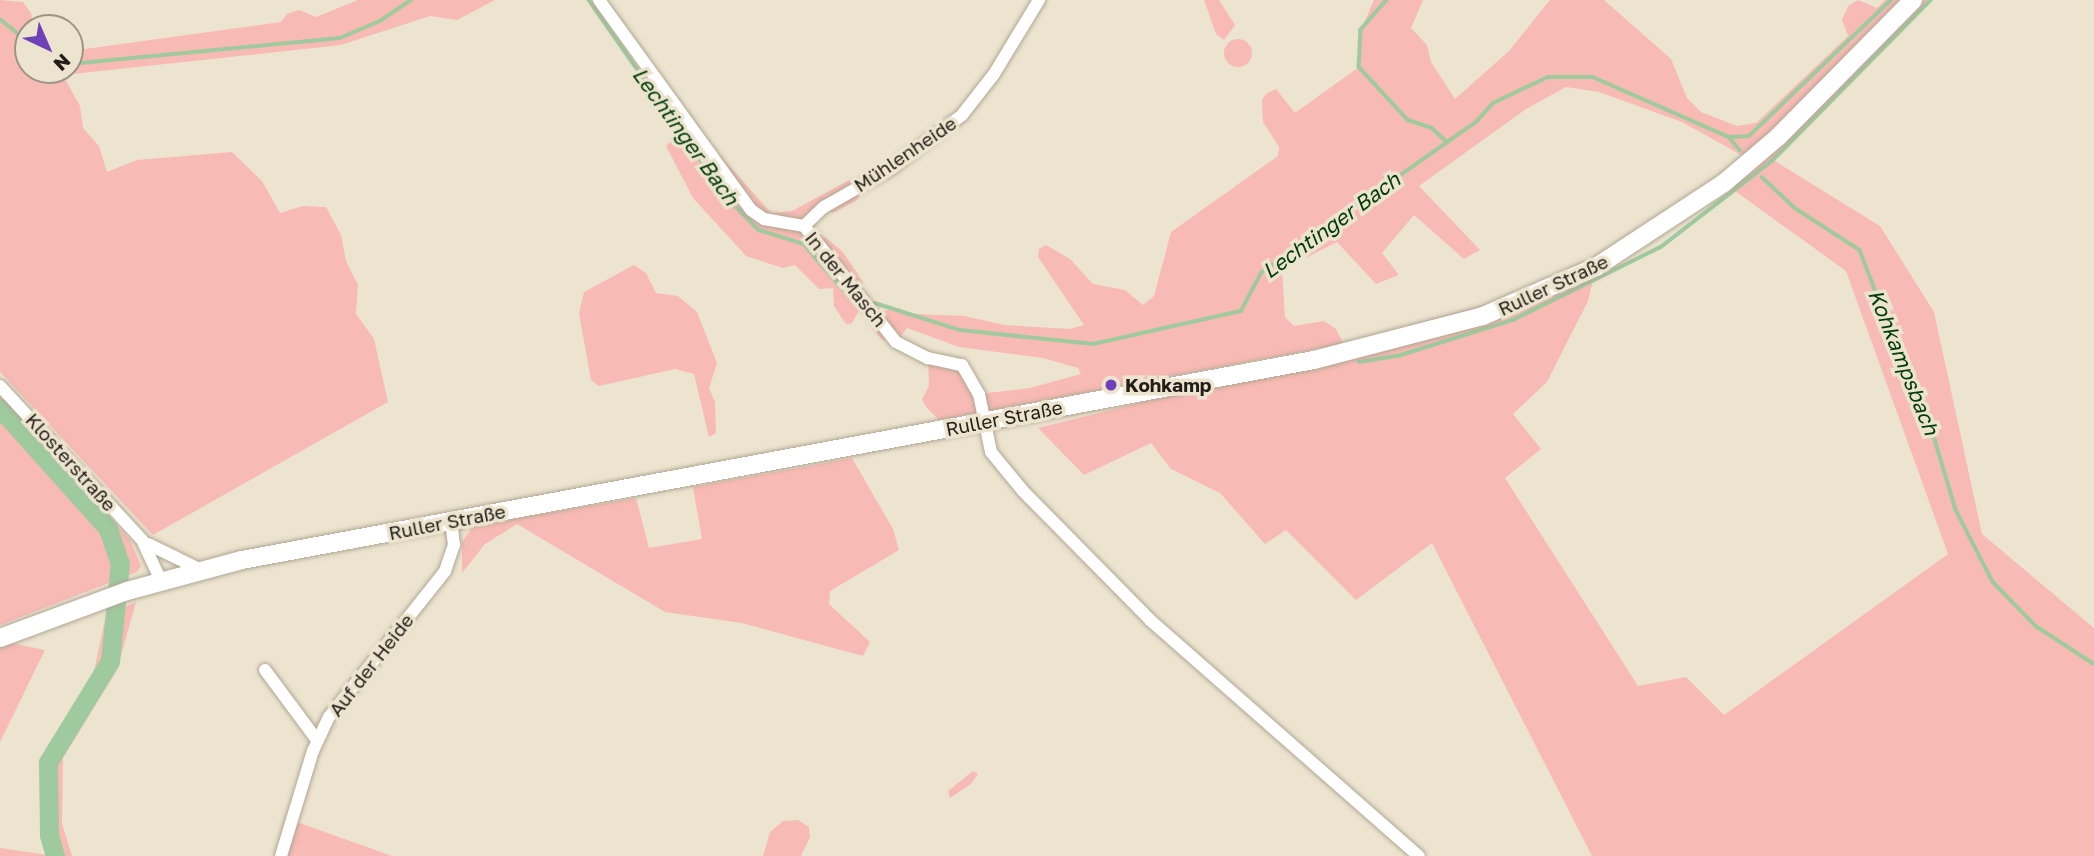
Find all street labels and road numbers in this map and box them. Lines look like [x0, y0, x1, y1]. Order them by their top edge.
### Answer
street label: Mühlenheide [849, 111, 961, 197]
street label: In der Masch [800, 227, 892, 331]
street label: Ruller Straße [1494, 250, 1612, 320]
street label: Ruller Straße [944, 395, 1064, 441]
street label: Klosterstraße [21, 408, 121, 516]
street label: Ruller Straße [387, 499, 507, 545]
street label: Auf der Heide [324, 609, 418, 721]

